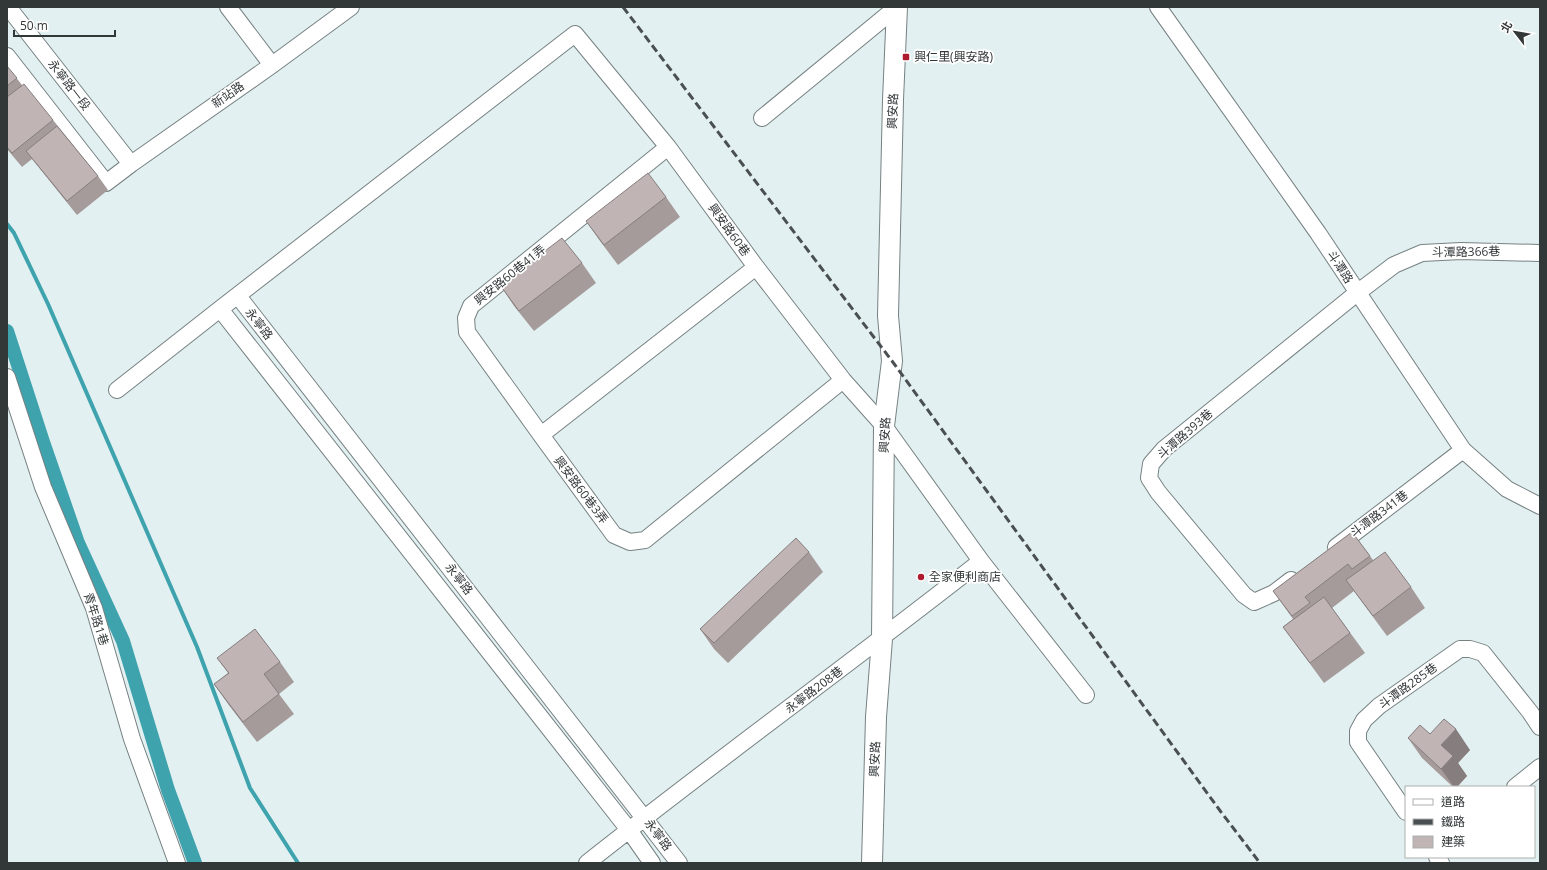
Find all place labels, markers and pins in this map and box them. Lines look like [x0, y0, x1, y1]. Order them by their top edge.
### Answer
place label: 興仁里(興安路) [914, 48, 994, 65]
marker: 興仁里(興安路) [901, 52, 911, 62]
place label: 全家便利商店 [929, 568, 1001, 585]
marker: 全家便利商店 [916, 572, 926, 582]

